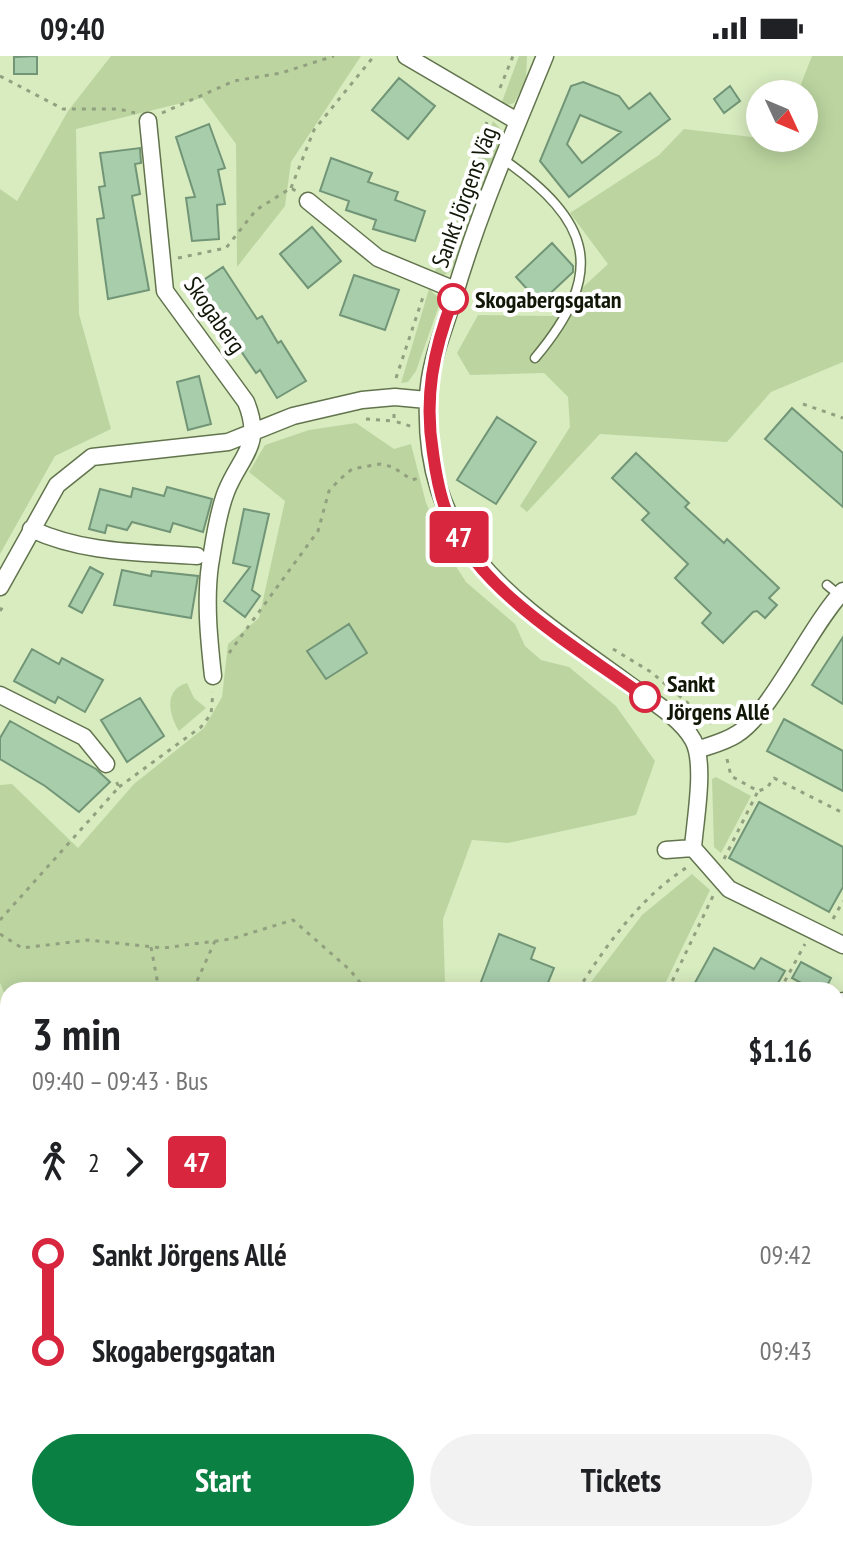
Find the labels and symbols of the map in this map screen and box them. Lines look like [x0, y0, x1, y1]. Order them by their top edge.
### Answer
north arrow [746, 80, 818, 152]
street label: Sankt Jörgens Väg [424, 122, 504, 272]
street label: Skogaberg [177, 270, 253, 360]
marker: Skogabergsgatan [438, 284, 468, 314]
place label: Skogabergsgatan [475, 284, 622, 315]
line badge: 47 [423, 511, 495, 563]
place label: Sankt Jörgens Allé [666, 668, 770, 727]
marker: Sankt Jörgens Allé [630, 682, 660, 712]

